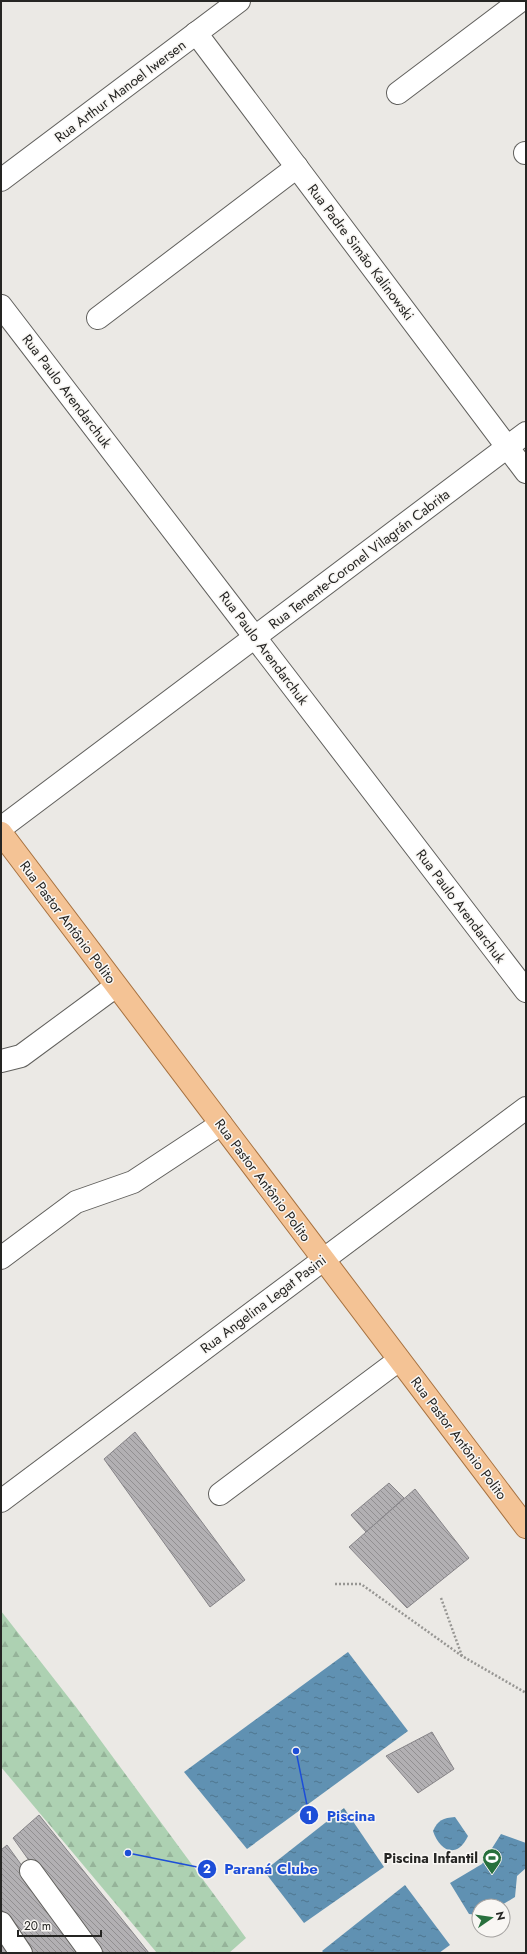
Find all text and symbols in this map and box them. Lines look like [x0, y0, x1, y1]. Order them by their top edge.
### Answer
street label: Rua Arthur Manoel Iwersen [50, 35, 190, 147]
street label: Rua Padre Simão Kalinowski [303, 180, 419, 324]
street label: Rua Paulo Arendarchuk [18, 330, 117, 453]
street label: Rua Tenente-Coronel Vilagrán Cabrita [264, 484, 454, 634]
street label: Rua Paulo Arendarchuk [215, 587, 314, 710]
street label: Rua Paulo Arendarchuk [412, 845, 511, 968]
street label: Rua Pastor Antônio Polito [15, 857, 121, 988]
street label: Rua Pastor Antônio Polito [210, 1115, 316, 1246]
street label: Rua Angelina Legat Pasini [196, 1250, 330, 1358]
street label: Rua Pastor Antônio Polito [406, 1373, 512, 1504]
callout: Piscina [299, 1802, 383, 1829]
text: Piscina [327, 1805, 375, 1827]
text: 1 [306, 1807, 312, 1825]
sports icon: Piscina Infantil [481, 1847, 503, 1875]
place label: Piscina Infantil [383, 1848, 478, 1868]
callout: Paraná Clube [197, 1855, 326, 1882]
text: Paraná Clube [224, 1858, 318, 1880]
text: 2 [203, 1860, 211, 1878]
north arrow [471, 1898, 511, 1938]
text: N [492, 1910, 510, 1922]
scale bar [18, 1912, 101, 1938]
text: 20 m [24, 1917, 51, 1935]

